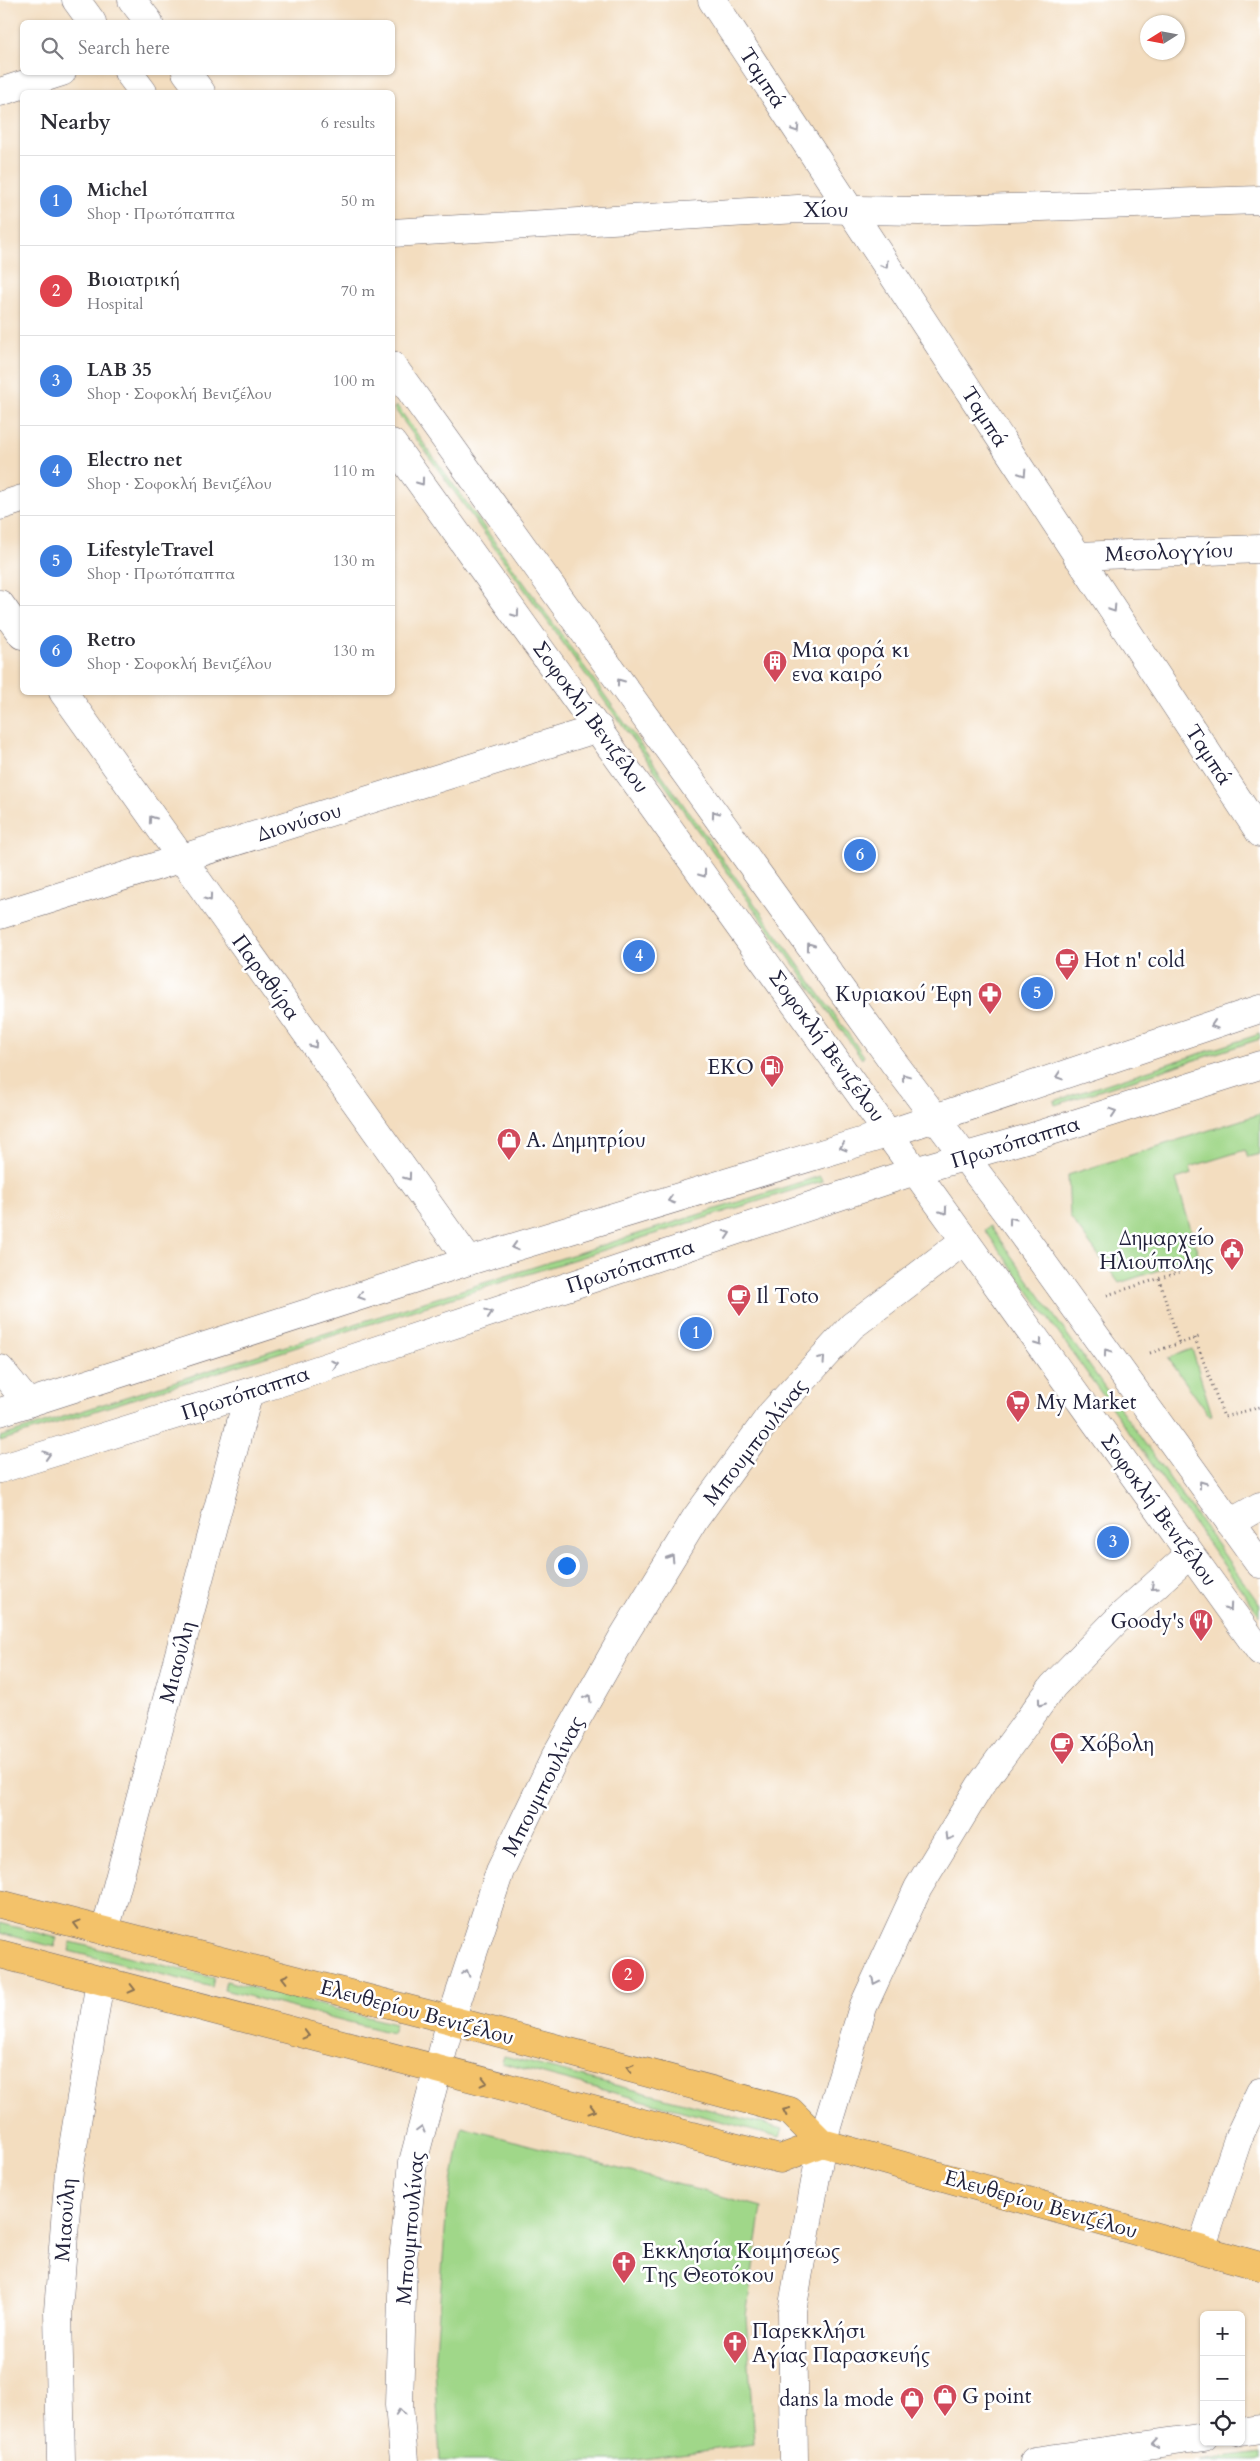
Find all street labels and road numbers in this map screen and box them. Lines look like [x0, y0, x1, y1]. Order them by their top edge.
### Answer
street label: Ταμπά [732, 42, 793, 115]
street label: Χίου [804, 196, 848, 225]
street label: Ταμπά [954, 381, 1015, 454]
street label: Μεσολογγίου [1104, 536, 1234, 569]
street label: Σοφοκλή Βενιζέλου [526, 635, 656, 799]
street label: Ταμπά [1178, 719, 1239, 792]
street label: Διονύσου [253, 796, 345, 849]
street label: Παραθύρα [225, 929, 307, 1026]
street label: Σοφοκλή Βενιζέλου [762, 964, 892, 1128]
street label: Πρωτόπαππα [947, 1109, 1083, 1176]
street label: Πρωτόπαππα [562, 1232, 698, 1301]
street label: Πρωτόπαππα [177, 1359, 313, 1428]
street label: Μπουμπουλίνας [697, 1373, 814, 1512]
street label: Σοφοκλή Βενιζέλου [1094, 1428, 1224, 1592]
street label: Μιαούλη [153, 1618, 202, 1706]
street label: Μπουμπουλίνας [496, 1711, 591, 1861]
street label: Ελευθερίου Βενιζέλου [317, 1973, 517, 2052]
street label: Μπουμπουλίνας [389, 2150, 432, 2306]
street label: Ελευθερίου Βενιζέλου [941, 2163, 1141, 2246]
street label: Μιαούλη [48, 2177, 83, 2263]

